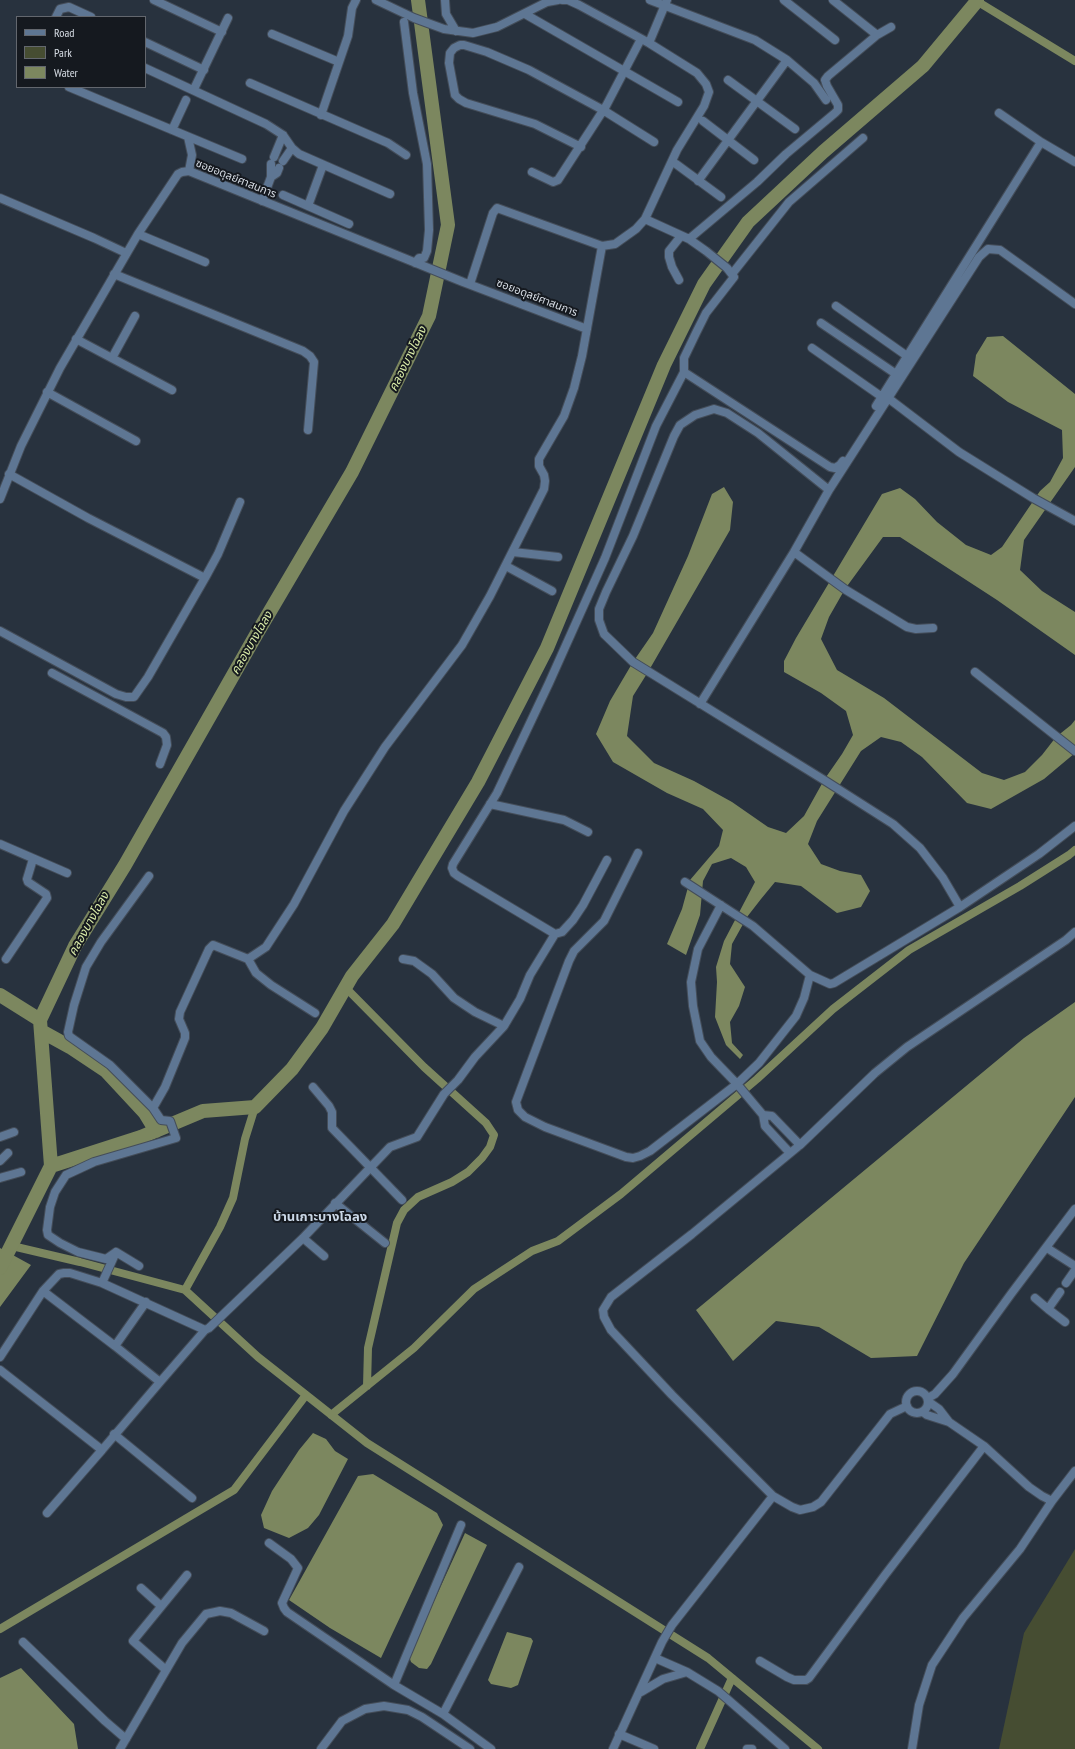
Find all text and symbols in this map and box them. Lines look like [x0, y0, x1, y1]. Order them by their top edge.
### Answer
legend [16, 16, 146, 88]
text: Road [54, 25, 74, 40]
text: Park [54, 45, 72, 60]
text: Water [54, 65, 78, 80]
street label: ซอยอดุลย์ศาสนการ [194, 157, 278, 201]
street label: ซอยอดุลย์ศาสนการ [495, 276, 579, 320]
water label: คลองบางโฉลง [386, 324, 430, 394]
water label: คลองบางโฉลง [228, 609, 276, 677]
water label: คลองบางโฉลง [66, 890, 112, 958]
district label: บ้านเกาะบางโฉลง [273, 1209, 367, 1225]

